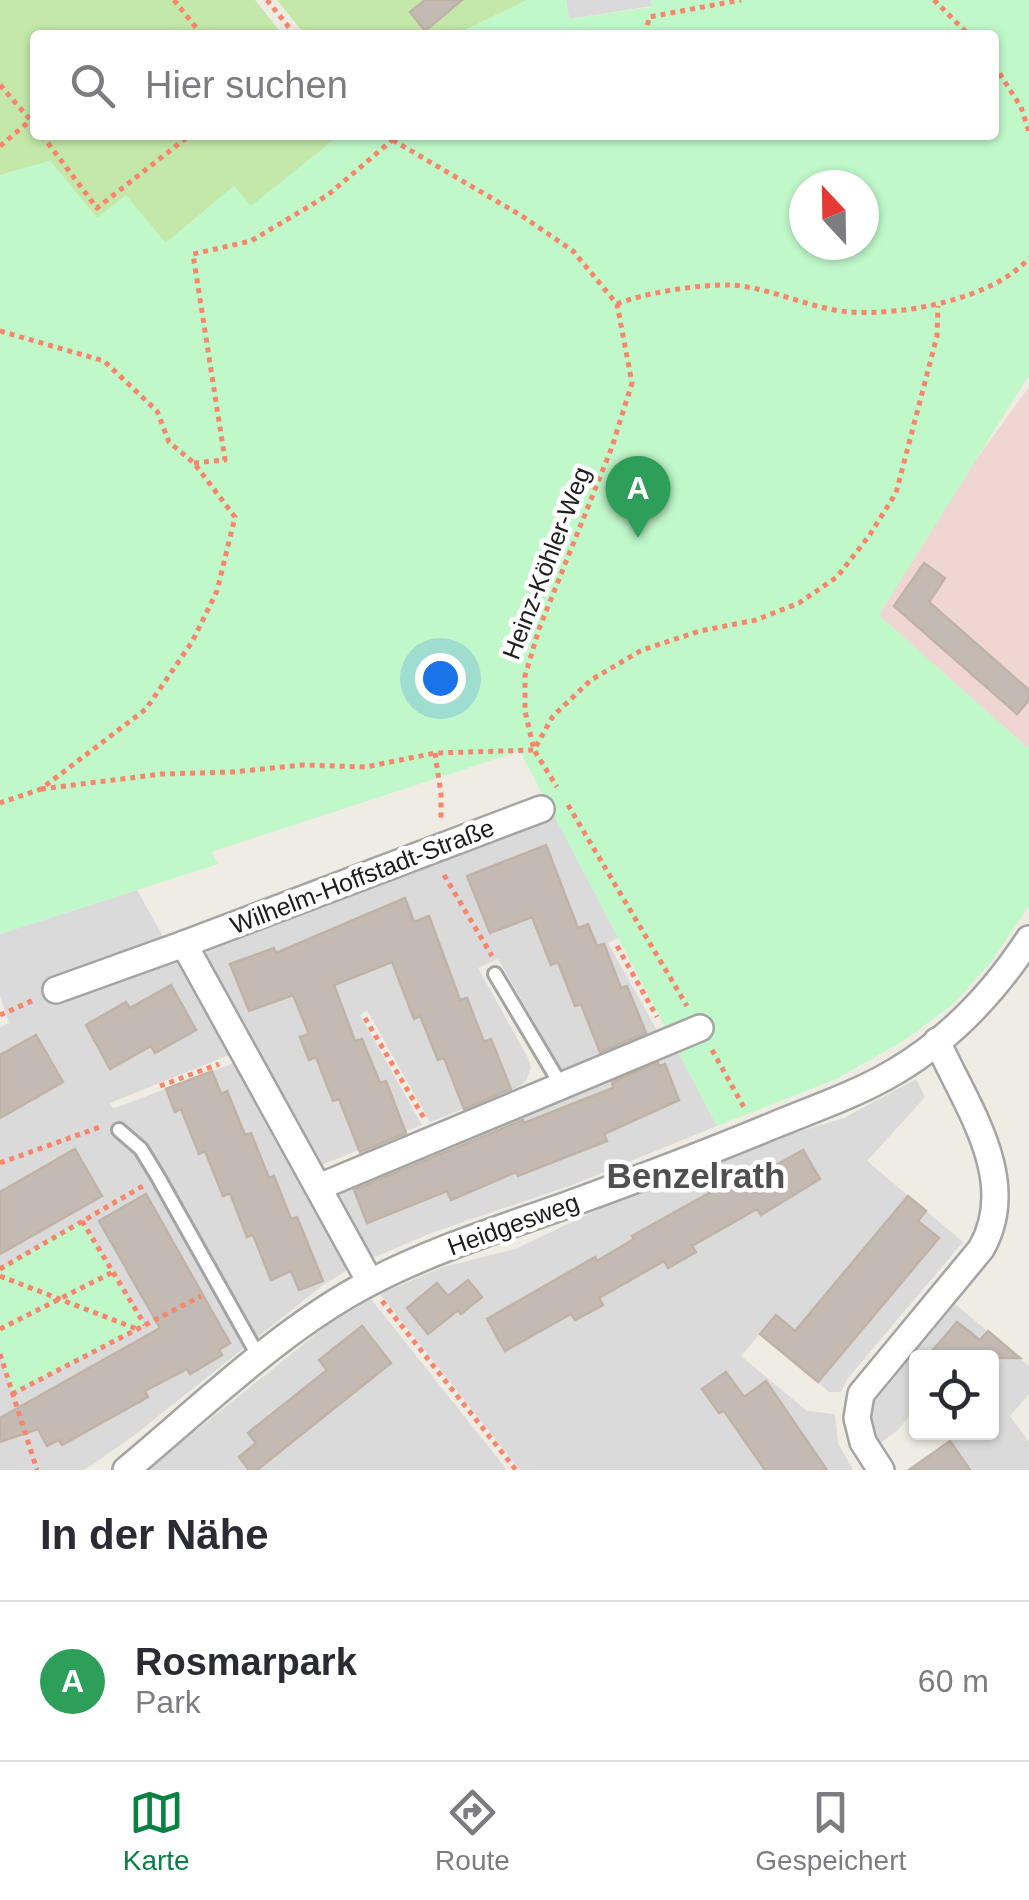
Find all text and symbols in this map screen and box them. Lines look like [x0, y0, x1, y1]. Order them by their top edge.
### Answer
search box [30, 30, 999, 140]
icon: search [65, 58, 120, 113]
text: Hier suchen [145, 64, 348, 106]
north arrow [789, 170, 879, 260]
pin: A [606, 456, 670, 538]
street label: Heinz-Köhler-Weg [496, 463, 596, 663]
your location [415, 653, 466, 704]
street label: Wilhelm-Hoffstadt-Straße [226, 813, 498, 939]
district label: Benzelrath [607, 1156, 785, 1195]
street label: Heidgesweg [444, 1187, 582, 1261]
map controls [909, 1350, 999, 1440]
button: locate [909, 1350, 999, 1440]
text: In der Nähe [40, 1511, 269, 1558]
text: Rosmarpark [135, 1641, 357, 1683]
text: A [61, 1663, 84, 1699]
text: 60 m [918, 1663, 989, 1699]
text: Park [135, 1684, 201, 1720]
tab: Karte [123, 1785, 190, 1877]
tab: Route [435, 1785, 510, 1877]
tab: Gespeichert [755, 1785, 906, 1877]

